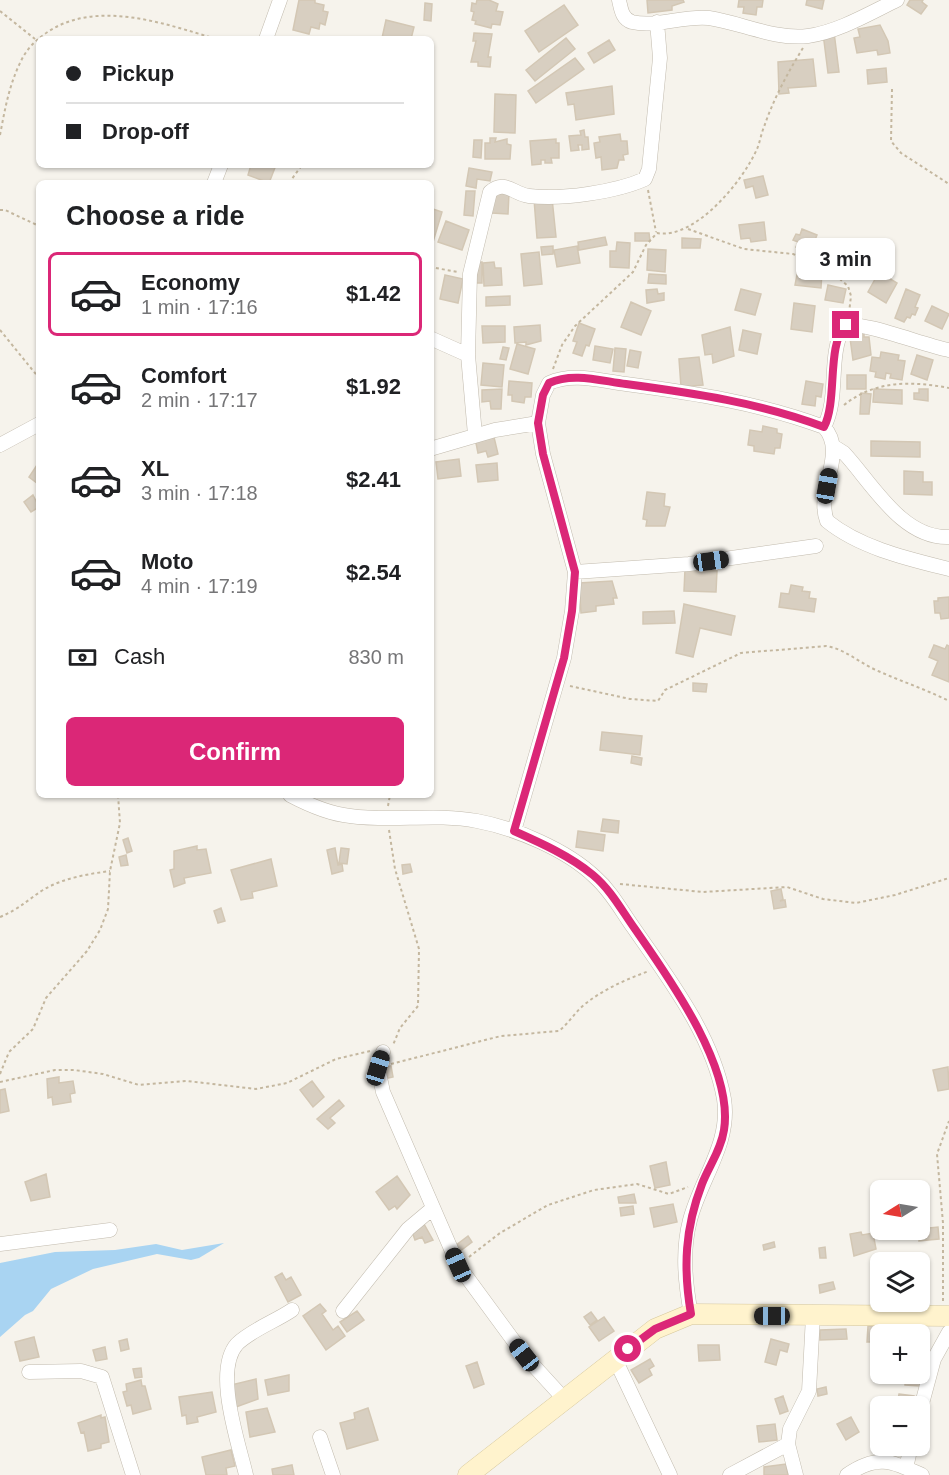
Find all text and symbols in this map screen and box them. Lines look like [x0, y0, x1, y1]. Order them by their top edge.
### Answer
text: Pickup [102, 61, 174, 86]
text: Drop-off [102, 119, 189, 144]
text: Choose a ride [66, 201, 245, 231]
callout: 3 min [796, 238, 896, 280]
text: 3 min [819, 248, 872, 270]
icon: car [69, 267, 123, 321]
text: Economy [141, 270, 240, 295]
text: $1.42 [346, 281, 401, 306]
text: 1 min · 17:16 [141, 296, 258, 318]
route end [832, 311, 859, 338]
icon: car [69, 360, 123, 414]
text: Comfort [141, 363, 227, 388]
text: $1.92 [346, 374, 401, 399]
text: 2 min · 17:17 [141, 389, 258, 411]
icon: car [69, 453, 123, 507]
text: XL [141, 456, 169, 481]
text: $2.41 [346, 467, 401, 492]
car [815, 467, 839, 505]
text: 3 min · 17:18 [141, 482, 258, 504]
icon: car [69, 546, 123, 600]
text: Moto [141, 549, 194, 574]
car [692, 550, 730, 572]
text: $2.54 [346, 560, 401, 585]
text: 4 min · 17:19 [141, 575, 258, 597]
icon: cash [66, 641, 99, 674]
text: Cash [114, 644, 165, 669]
text: 830 m [348, 646, 404, 668]
button: Confirm [66, 717, 404, 786]
car [364, 1048, 392, 1088]
north arrow [870, 1180, 930, 1240]
map controls [870, 1180, 930, 1456]
car [442, 1245, 474, 1285]
button: layers [870, 1252, 930, 1312]
car [754, 1307, 790, 1325]
button: + [870, 1324, 930, 1384]
car [506, 1335, 542, 1375]
route start [614, 1335, 641, 1362]
button: − [870, 1396, 930, 1456]

